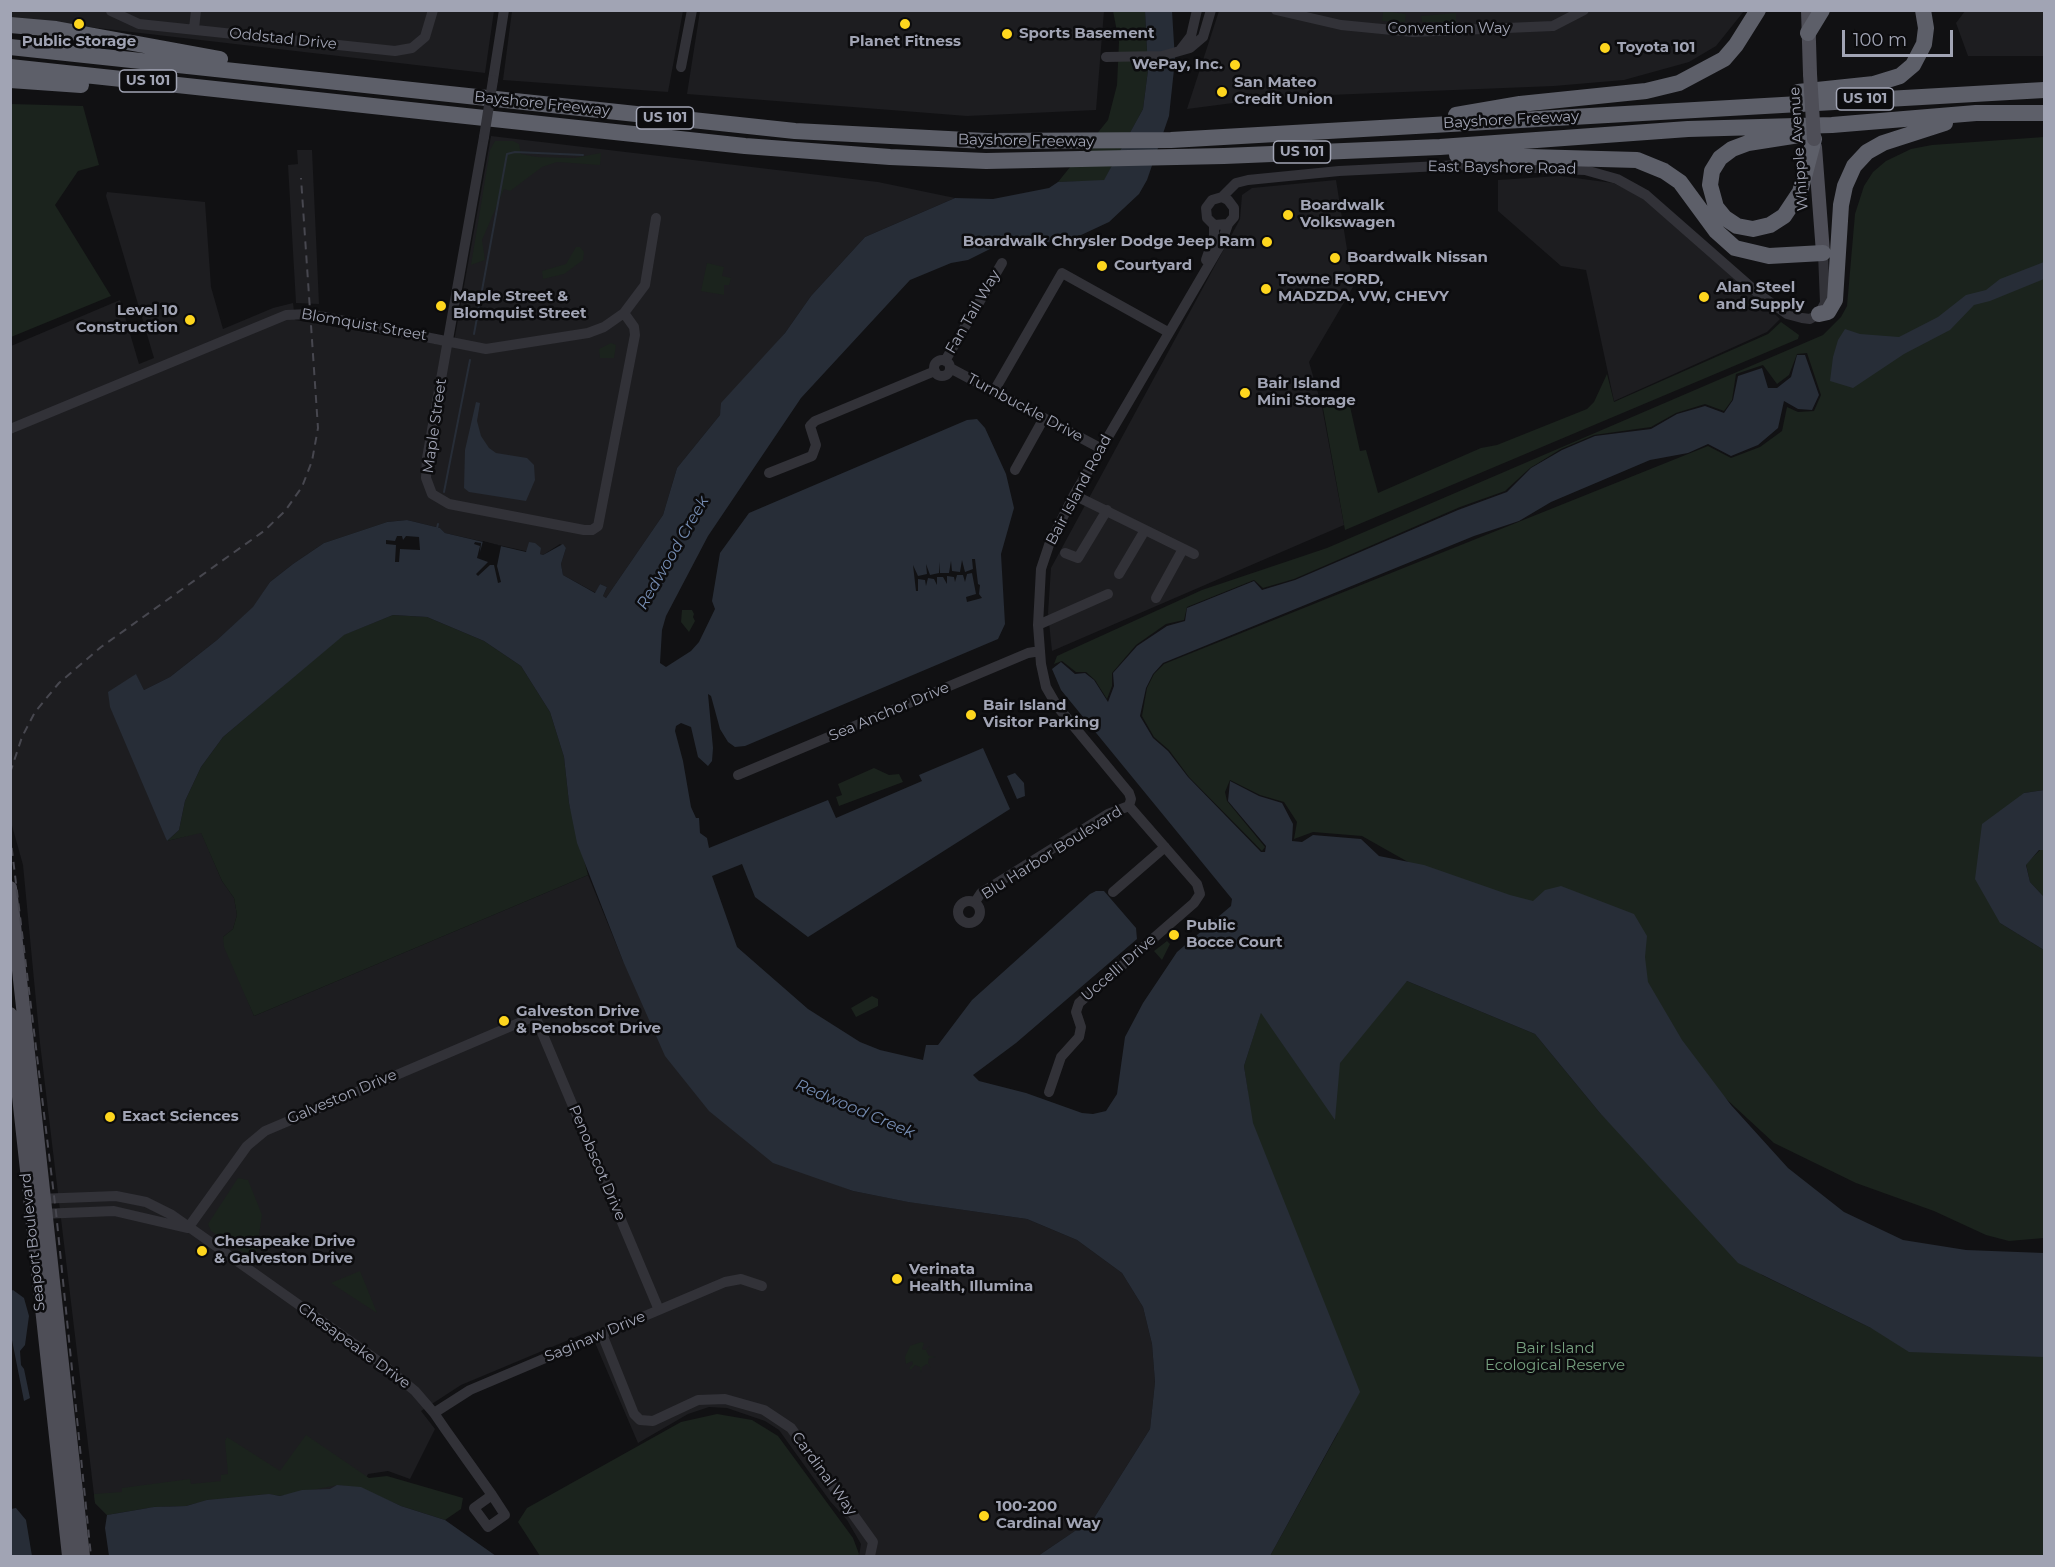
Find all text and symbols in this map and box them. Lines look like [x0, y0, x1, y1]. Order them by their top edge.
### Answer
marker: Public Storage [72, 17, 86, 31]
marker: Planet Fitness [898, 17, 912, 31]
scale bar [1845, 18, 1956, 56]
street label: Convention Way [1388, 20, 1510, 38]
street label: Oddstad Drive [228, 24, 338, 54]
place label: Sports Basement [1019, 25, 1154, 43]
marker: Sports Basement [1000, 27, 1014, 41]
text: 100 m [1853, 29, 1907, 51]
place label: Public Storage [22, 33, 136, 51]
place label: Planet Fitness [849, 33, 961, 51]
place label: Toyota 101 [1617, 39, 1695, 57]
marker: Toyota 101 [1598, 41, 1612, 55]
place label: WePay, Inc. [1132, 56, 1223, 74]
marker: WePay, Inc. [1228, 58, 1242, 72]
road number: US 101 [120, 70, 176, 92]
place label: San Mateo Credit Union [1234, 74, 1333, 109]
marker: San Mateo Credit Union [1215, 85, 1229, 99]
street label: Whipple Avenue [1786, 86, 1812, 212]
street label: Bayshore Freeway [473, 88, 611, 120]
road number: US 101 [1836, 88, 1894, 110]
road number: US 101 [636, 107, 694, 129]
street label: Bayshore Freeway [1442, 107, 1580, 133]
street label: Bayshore Freeway [958, 131, 1094, 151]
road number: US 101 [1274, 141, 1330, 163]
street label: East Bayshore Road [1427, 158, 1577, 178]
place label: Boardwalk Volkswagen [1300, 197, 1395, 232]
marker: Boardwalk Volkswagen [1281, 208, 1295, 222]
place label: Boardwalk Chrysler Dodge Jeep Ram [963, 233, 1255, 251]
marker: Boardwalk Chrysler Dodge Jeep Ram [1260, 235, 1274, 249]
place label: Boardwalk Nissan [1347, 249, 1488, 267]
marker: Boardwalk Nissan [1328, 251, 1342, 265]
place label: Courtyard [1114, 257, 1192, 275]
marker: Courtyard [1095, 259, 1109, 273]
street label: Fan Tail Way [942, 267, 1004, 357]
place label: Towne FORD, MADZDA, VW, CHEVY [1278, 271, 1449, 306]
place label: Alan Steel and Supply [1716, 279, 1804, 314]
marker: Towne FORD, MADZDA, VW, CHEVY [1259, 282, 1273, 296]
place label: Maple Street & Blomquist Street [453, 288, 586, 323]
marker: Alan Steel and Supply [1697, 290, 1711, 304]
marker: Maple Street & Blomquist Street [434, 299, 448, 313]
place label: Level 10 Construction [76, 302, 178, 337]
street label: Blomquist Street [300, 305, 428, 345]
marker: Level 10 Construction [183, 313, 197, 327]
street label: Turnbuckle Drive [964, 370, 1086, 446]
place label: Bair Island Mini Storage [1257, 375, 1356, 410]
street label: Maple Street [419, 377, 451, 475]
marker: Bair Island Mini Storage [1238, 386, 1252, 400]
street label: Bair Island Road [1042, 432, 1116, 548]
water label: Redwood Creek [633, 493, 713, 613]
street label: Sea Anchor Drive [826, 679, 952, 745]
place label: Bair Island Visitor Parking [983, 697, 1100, 732]
marker: Bair Island Visitor Parking [964, 708, 978, 722]
street label: Blu Harbor Boulevard [978, 802, 1126, 904]
place label: Public Bocce Court [1186, 917, 1282, 952]
marker: Public Bocce Court [1167, 928, 1181, 942]
street label: Uccelli Drive [1078, 931, 1160, 1005]
place label: Galveston Drive & Penobscot Drive [516, 1003, 661, 1038]
marker: Galveston Drive & Penobscot Drive [497, 1014, 511, 1028]
street label: Galveston Drive [284, 1066, 400, 1128]
water label: Redwood Creek [793, 1075, 917, 1143]
street label: Penobscot Drive [565, 1103, 629, 1223]
place label: Exact Sciences [122, 1108, 239, 1126]
marker: Exact Sciences [103, 1110, 117, 1124]
street label: Seaport Boulevard [17, 1172, 49, 1312]
place label: Chesapeake Drive & Galveston Drive [214, 1233, 356, 1268]
marker: Chesapeake Drive & Galveston Drive [195, 1244, 209, 1258]
place label: Verinata Health, Illumina [909, 1261, 1033, 1296]
marker: Verinata Health, Illumina [890, 1272, 904, 1286]
street label: Chesapeake Drive [294, 1299, 414, 1393]
street label: Saginaw Drive [542, 1308, 648, 1366]
park label: Bair Island Ecological Reserve [1485, 1340, 1625, 1375]
street label: Cardinal Way [788, 1429, 860, 1519]
place label: 100-200 Cardinal Way [996, 1498, 1100, 1533]
marker: 100-200 Cardinal Way [977, 1509, 991, 1523]

